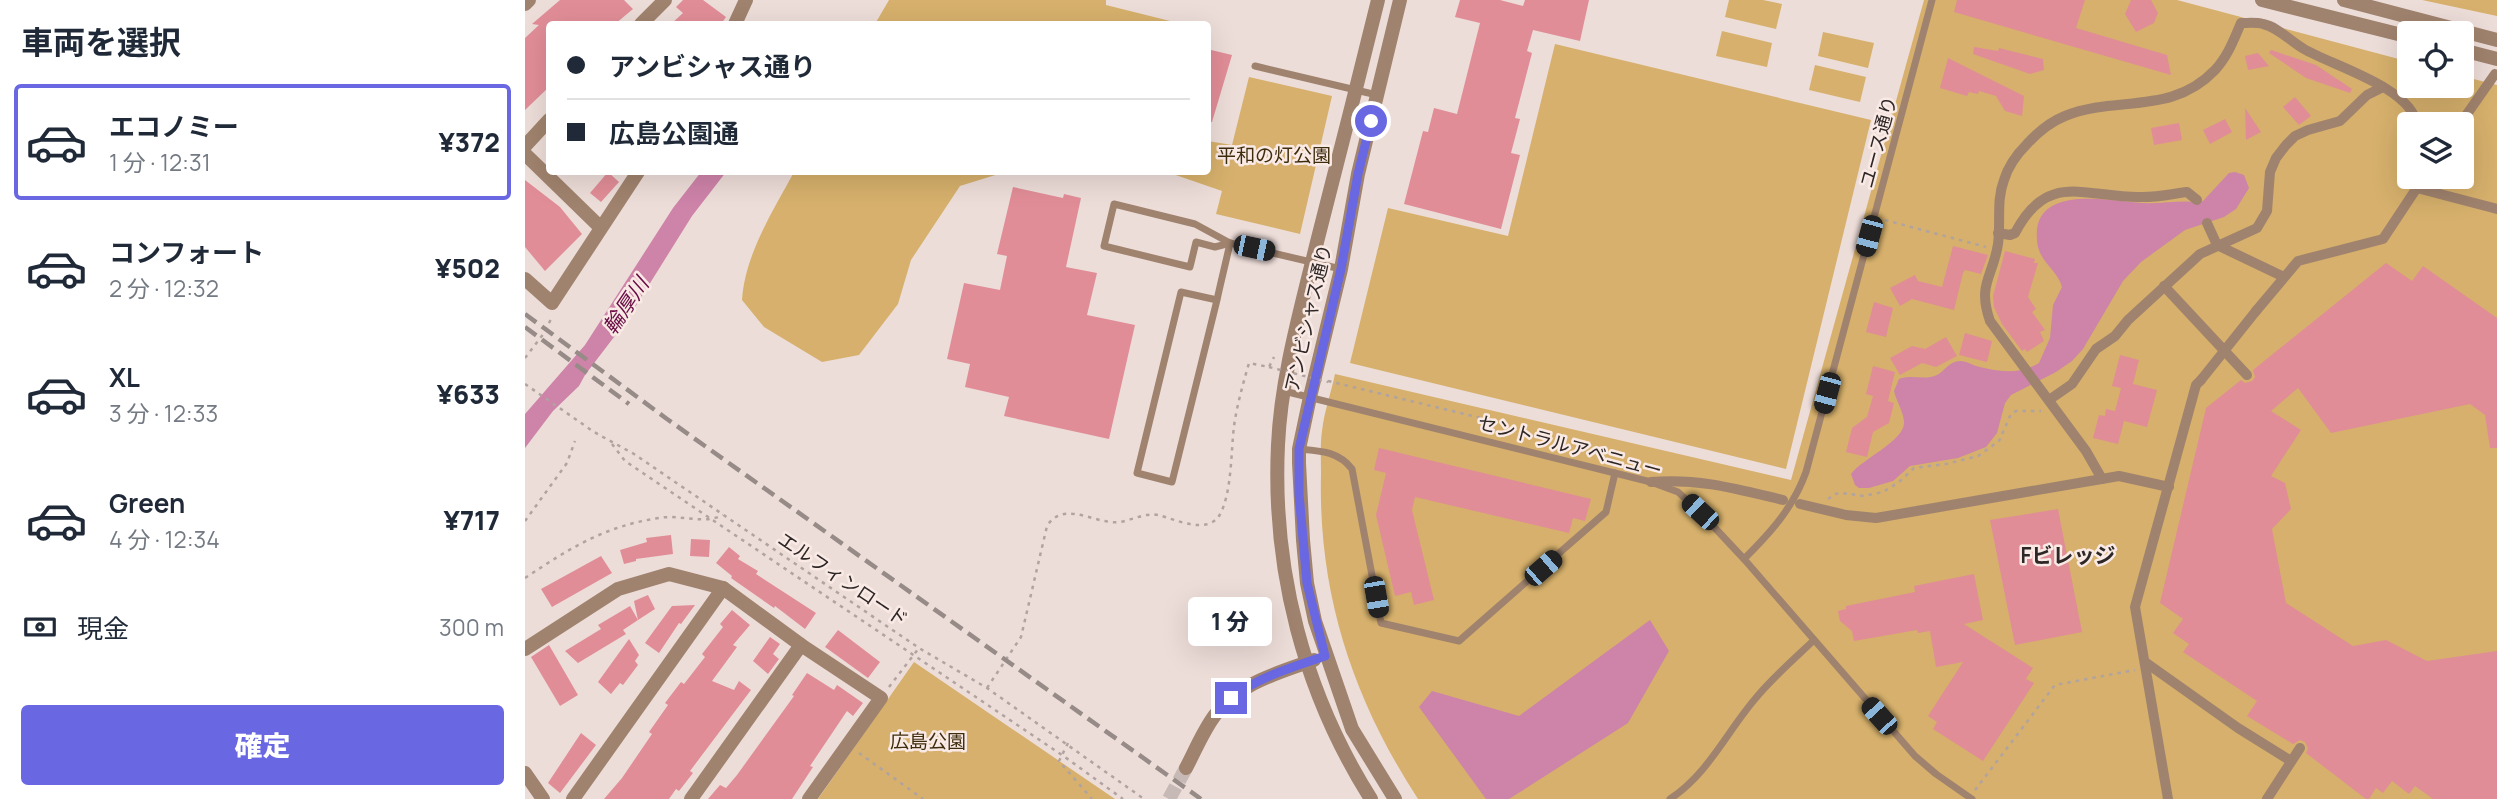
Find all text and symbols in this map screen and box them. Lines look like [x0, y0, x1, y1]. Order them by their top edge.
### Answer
text: 車両を選択 [21, 20, 181, 64]
map controls [2397, 21, 2474, 189]
button: locate [2397, 21, 2474, 98]
text: アンビシャス通り [609, 48, 816, 84]
street label: ユース通り [1853, 93, 1903, 191]
route start [1355, 105, 1387, 137]
text: エコノミー [109, 108, 239, 144]
icon: car [25, 111, 88, 174]
button: layers [2397, 112, 2474, 189]
text: 広島公園通 [609, 115, 739, 151]
text: ¥372 [438, 124, 500, 160]
park label: 平和の灯公園 [1217, 142, 1331, 168]
text: 1 分 · 12:31 [109, 146, 211, 178]
car [1854, 213, 1885, 259]
car [1232, 233, 1277, 263]
text: コンフォート [109, 234, 264, 270]
icon: car [25, 237, 88, 300]
street label: アンビシャス通り [1278, 241, 1338, 395]
text: ¥502 [435, 250, 500, 286]
water label: 輪厚川 [596, 270, 656, 339]
text: 2 分 · 12:32 [109, 272, 219, 304]
text: XL [109, 359, 140, 395]
icon: car [25, 363, 88, 426]
car [1812, 370, 1843, 416]
text: ¥633 [437, 376, 500, 412]
text: 3 分 · 12:33 [109, 397, 218, 429]
street label: セントラルアベニュー [1475, 409, 1665, 483]
text: Green [109, 485, 185, 521]
icon: car [25, 489, 88, 552]
car [1678, 490, 1723, 534]
text: ¥717 [444, 502, 500, 538]
text: 4 分 · 12:34 [109, 523, 220, 555]
street label: エルフィンロード [773, 526, 913, 632]
district label: Fビレッジ [2021, 541, 2116, 569]
car [1521, 546, 1566, 590]
car [1363, 574, 1390, 620]
callout: 1 分 [1189, 596, 1273, 646]
text: 1 分 [1211, 605, 1249, 637]
icon: cash [21, 608, 59, 646]
text: 現金 [77, 610, 129, 646]
text: 300 m [439, 611, 504, 643]
route end [1215, 682, 1247, 714]
car [1858, 693, 1901, 739]
button: 確定 [21, 705, 504, 785]
park label: 広島公園 [890, 728, 966, 754]

